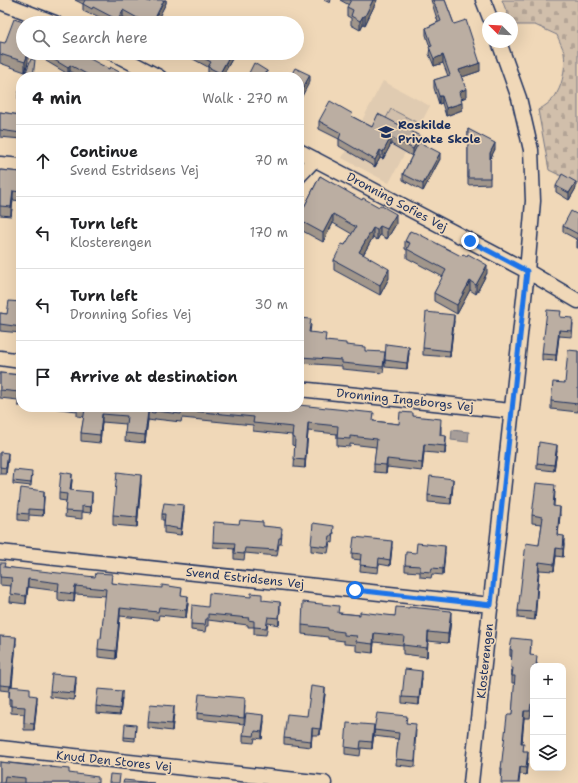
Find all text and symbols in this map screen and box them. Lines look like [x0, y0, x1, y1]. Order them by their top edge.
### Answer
north arrow [482, 12, 518, 48]
search box [16, 16, 304, 60]
icon: search [30, 27, 52, 49]
text: Search here [62, 28, 148, 48]
text: 4 min [32, 87, 82, 109]
text: Walk · 270 m [202, 90, 288, 107]
place label: Roskilde Private Skole [398, 117, 481, 147]
school or university icon: Roskilde Private Skole [377, 123, 395, 141]
text: Continue [70, 142, 138, 162]
icon: ahead [32, 150, 54, 172]
text: 70 m [254, 152, 288, 169]
text: Svend Estridsens Vej [70, 162, 199, 179]
street label: Dronning Sofies Vej [344, 169, 450, 235]
text: Turn left [70, 214, 138, 234]
icon: left [32, 222, 54, 244]
text: 170 m [250, 224, 288, 241]
route end [461, 232, 479, 250]
text: Klosterengen [70, 234, 152, 251]
text: Turn left [70, 286, 138, 306]
icon: left [32, 294, 54, 316]
text: 30 m [254, 296, 288, 313]
text: Dronning Sofies Vej [70, 306, 191, 323]
icon: arrive [32, 366, 54, 388]
text: Arrive at destination [70, 367, 238, 387]
street label: Dronning Ingeborgs Vej [336, 385, 474, 415]
street label: Svend Estridsens Vej [185, 564, 305, 592]
route start [346, 581, 364, 599]
street label: Klosterengen [473, 623, 497, 699]
map controls [530, 663, 566, 771]
button: + [530, 663, 566, 699]
button: − [530, 699, 566, 735]
button: layers [530, 735, 566, 771]
street label: Knud Den Stores Vej [55, 747, 173, 775]

